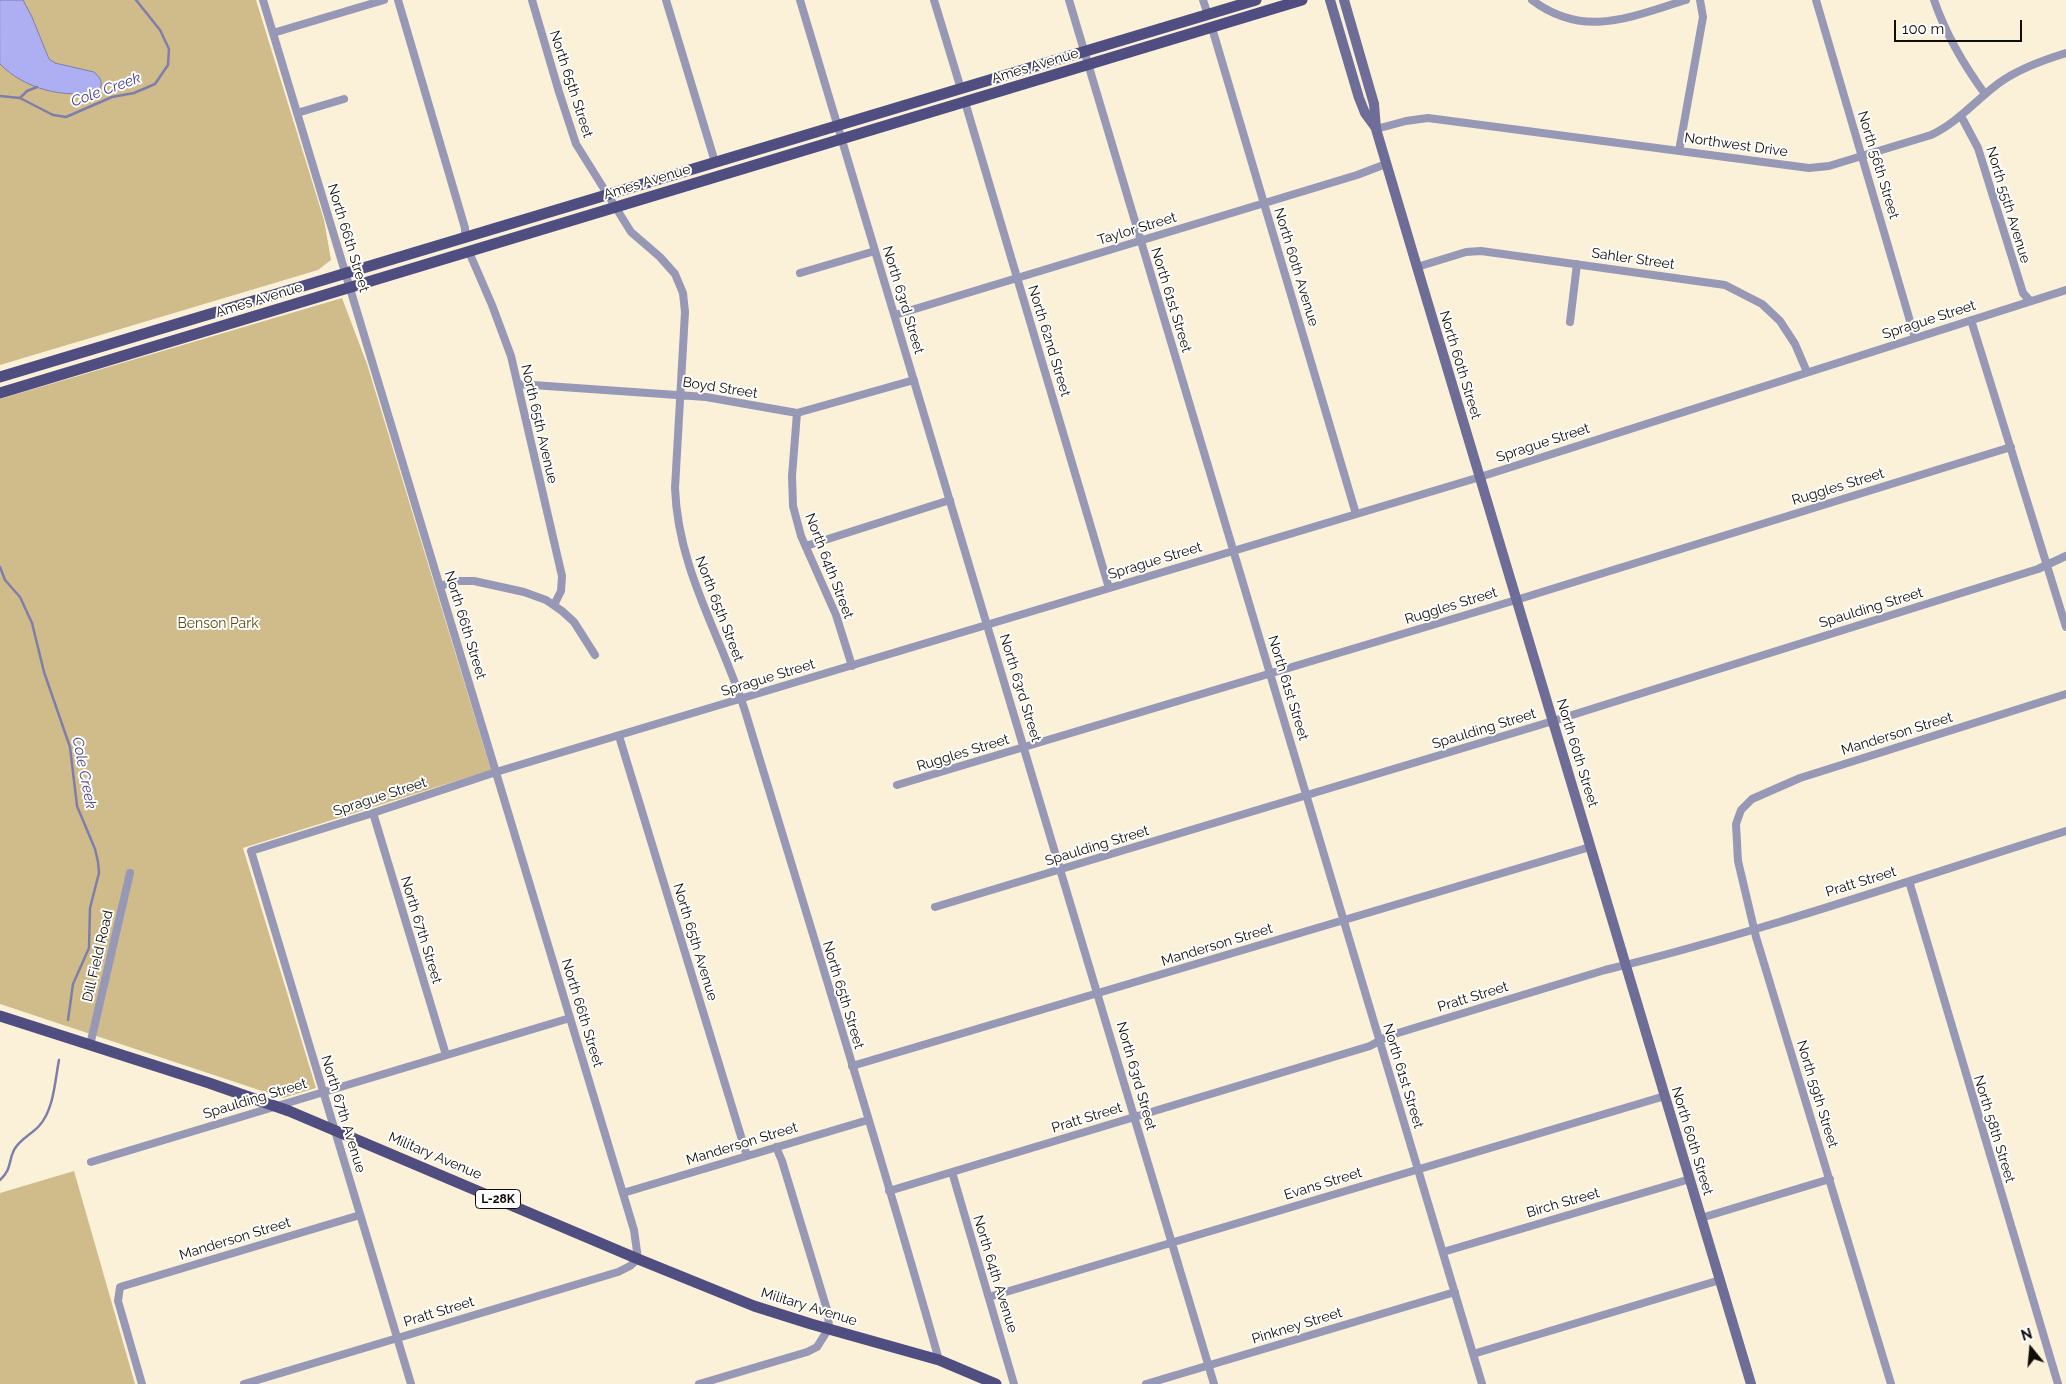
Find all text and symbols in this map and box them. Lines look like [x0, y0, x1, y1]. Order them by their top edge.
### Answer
scale bar [1896, 10, 2024, 42]
text: 100 m [1902, 20, 1944, 38]
street label: North 65th Street [546, 28, 596, 140]
street label: Ames Avenue [990, 45, 1080, 87]
water label: Cole Creek [69, 69, 143, 111]
street label: North 56th Street [1854, 109, 1902, 221]
street label: Northwest Drive [1683, 129, 1789, 161]
street label: North 55th Avenue [1982, 145, 2034, 265]
street label: Ames Avenue [602, 161, 692, 203]
street label: North 66th Street [324, 182, 372, 294]
street label: North 60th Avenue [1270, 206, 1322, 328]
street label: Taylor Street [1096, 209, 1178, 249]
street label: North 63rd Street [879, 244, 927, 356]
street label: Sahler Street [1590, 245, 1676, 273]
street label: North 61st Street [1147, 246, 1195, 354]
street label: Ames Avenue [214, 279, 304, 321]
street label: North 62nd Street [1024, 283, 1074, 399]
street label: Sprague Street [1880, 297, 1978, 343]
street label: North 60th Street [1436, 309, 1484, 421]
street label: North 65th Avenue [517, 363, 561, 485]
street label: Boyd Street [681, 374, 759, 402]
street label: Sprague Street [1494, 420, 1592, 466]
street label: Ruggles Street [1790, 465, 1886, 509]
street label: North 64th Street [801, 511, 857, 621]
street label: Sprague Street [1106, 539, 1204, 583]
street label: North 65th Street [691, 554, 747, 664]
street label: North 66th Street [441, 569, 489, 681]
street label: Ruggles Street [1403, 584, 1499, 628]
street label: Spaulding Street [1817, 584, 1925, 632]
park label: Benson Park [177, 616, 259, 632]
street label: North 63rd Street [996, 632, 1044, 744]
street label: North 61st Street [1264, 634, 1312, 742]
street label: Sprague Street [719, 656, 817, 700]
street label: North 60th Street [1553, 697, 1601, 809]
street label: Spaulding Street [1430, 705, 1538, 753]
street label: Manderson Street [1839, 709, 1955, 759]
street label: Ruggles Street [915, 731, 1011, 775]
water label: Cole Creek [68, 735, 100, 811]
street label: Sprague Street [331, 774, 429, 820]
street label: Spaulding Street [1043, 822, 1151, 870]
street label: Pratt Street [1824, 863, 1898, 901]
street label: North 67th Street [397, 874, 445, 986]
street label: North 65th Avenue [669, 881, 721, 1003]
street label: Dill Field Road [79, 909, 117, 1003]
street label: Manderson Street [1159, 920, 1275, 970]
street label: North 65th Street [819, 939, 867, 1051]
street label: North 66th Street [558, 957, 606, 1069]
street label: Pratt Street [1436, 978, 1510, 1016]
street label: North 63rd Street [1112, 1020, 1160, 1132]
street label: North 61st Street [1379, 1022, 1427, 1130]
street label: North 59th Street [1793, 1038, 1841, 1150]
street label: North 67th Avenue [317, 1053, 369, 1175]
street label: North 58th Street [1970, 1073, 2018, 1185]
street label: Spaulding Street [201, 1075, 309, 1123]
street label: North 60th Street [1668, 1085, 1716, 1197]
street label: Pratt Street [1050, 1099, 1124, 1137]
street label: Manderson Street [684, 1119, 800, 1169]
street label: Military Avenue [386, 1129, 484, 1183]
street label: Evans Street [1282, 1164, 1364, 1204]
street label: Birch Street [1524, 1185, 1602, 1221]
road number: L-28K [476, 1190, 520, 1208]
street label: North 64th Avenue [969, 1213, 1021, 1335]
street label: Manderson Street [177, 1214, 293, 1264]
street label: Military Avenue [759, 1284, 859, 1330]
street label: Pratt Street [402, 1293, 476, 1331]
street label: Pinkney Street [1250, 1304, 1344, 1348]
north arrow [2006, 1324, 2056, 1374]
text: N [2019, 1325, 2034, 1344]

